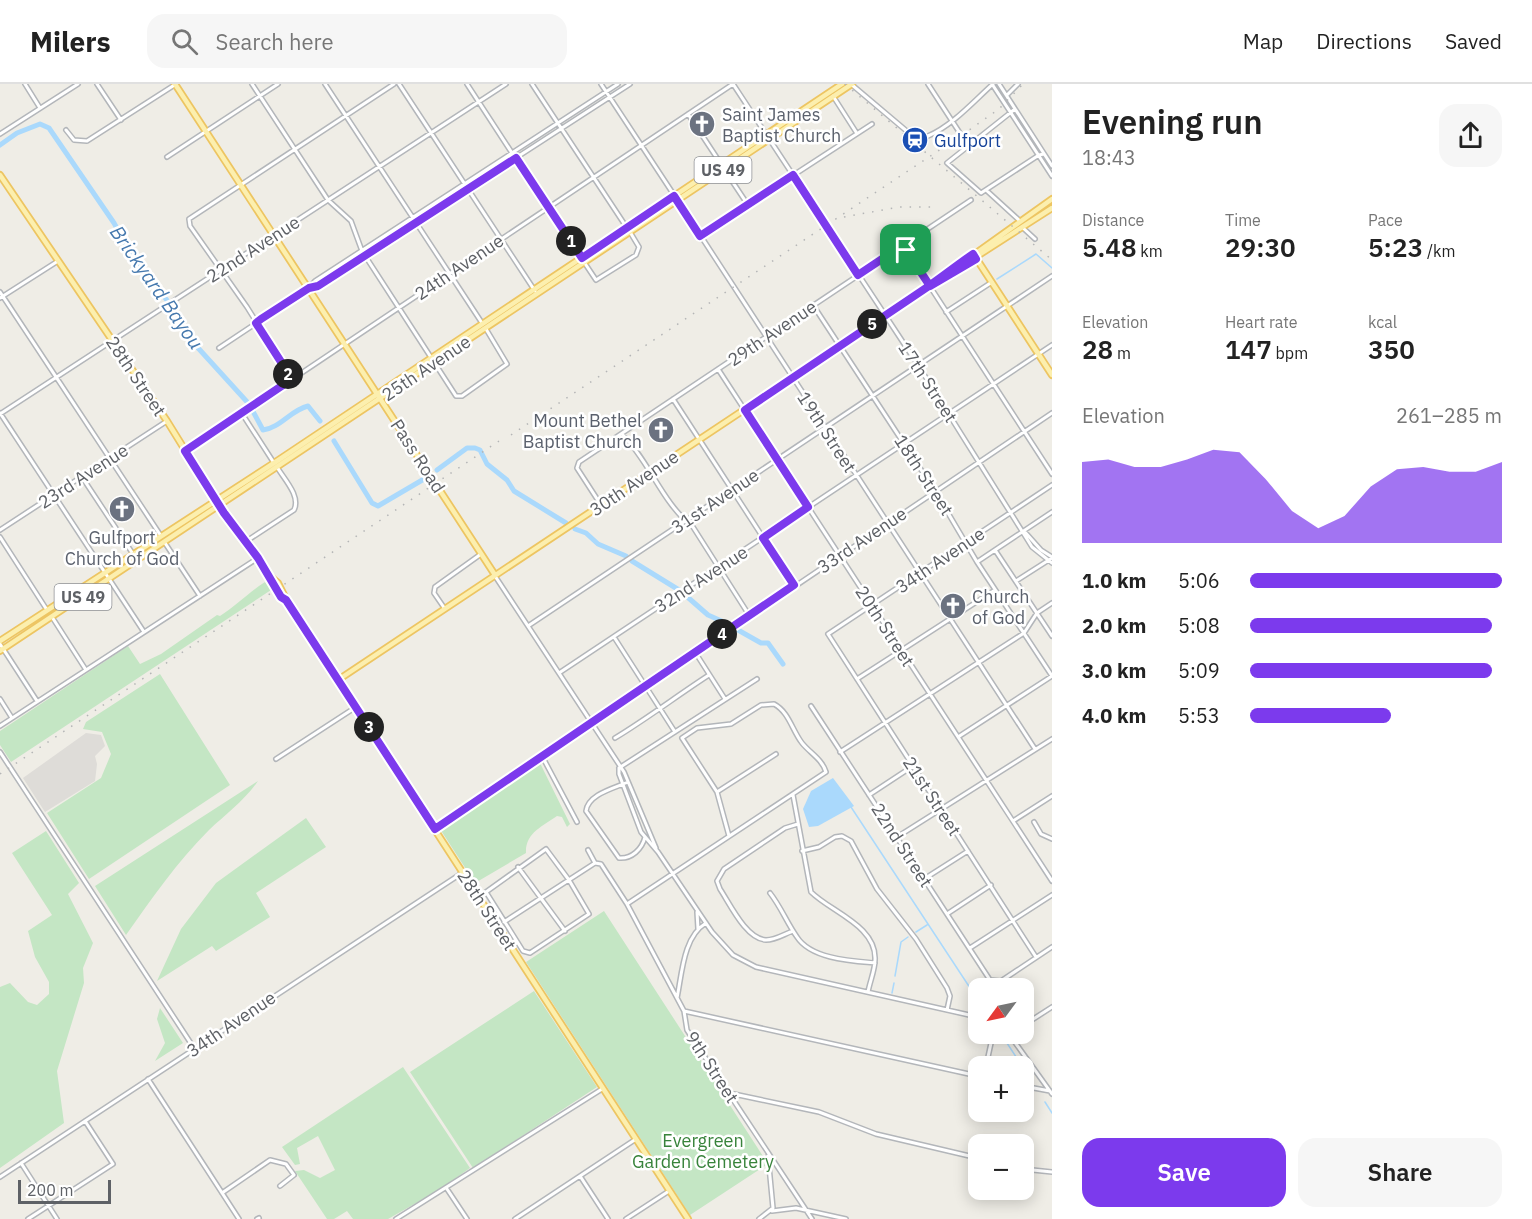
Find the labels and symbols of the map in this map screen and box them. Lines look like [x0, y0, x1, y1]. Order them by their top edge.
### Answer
place label: Saint James Baptist Church [722, 103, 841, 147]
church icon: Saint James Baptist Church [687, 109, 717, 139]
station icon: Gulfport [900, 125, 930, 155]
place label: Gulfport [934, 129, 1001, 152]
road number: US 49 [694, 157, 752, 183]
street label: 22nd Avenue [202, 210, 304, 288]
water label: Brickyard Bayou [104, 220, 210, 354]
pin [880, 224, 931, 275]
pin: 1 [556, 226, 586, 256]
street label: 24th Avenue [410, 229, 508, 305]
street label: 29th Avenue [723, 295, 821, 371]
pin: 5 [857, 309, 887, 339]
street label: 25th Avenue [377, 330, 475, 406]
street label: 28th Street [101, 332, 171, 420]
street label: 17th Street [893, 337, 963, 427]
pin: 2 [273, 359, 303, 389]
street label: 19th Street [792, 387, 862, 477]
place label: Mount Bethel Baptist Church [523, 409, 642, 453]
street label: Pass Road [386, 415, 450, 497]
church icon: Mount Bethel Baptist Church [646, 415, 676, 445]
street label: 18th Street [889, 430, 959, 520]
street label: 23rd Avenue [34, 438, 133, 514]
street label: 30th Avenue [585, 445, 683, 521]
street label: 31st Avenue [667, 463, 763, 539]
church icon: Gulfport Church of God [107, 494, 137, 524]
street label: 33rd Avenue [813, 502, 911, 578]
street label: 34th Avenue [891, 522, 989, 598]
place label: Gulfport Church of God [65, 526, 179, 570]
street label: 32nd Avenue [650, 540, 752, 618]
street label: 20th Street [850, 581, 920, 671]
road number: US 49 [54, 584, 112, 610]
place label: Church of God [972, 585, 1029, 629]
church icon: Church of God [938, 591, 968, 621]
pin: 4 [707, 619, 737, 649]
pin: 3 [354, 712, 384, 742]
street label: 21st Street [898, 752, 966, 840]
street label: 22nd Street [866, 799, 938, 891]
street label: 28th Street [452, 865, 522, 955]
north arrow [968, 978, 1034, 1044]
street label: 34th Avenue [182, 986, 280, 1062]
street label: 9th Street [680, 1027, 744, 1107]
park label: Evergreen Garden Cemetery [632, 1129, 774, 1173]
scale bar [18, 1177, 111, 1204]

